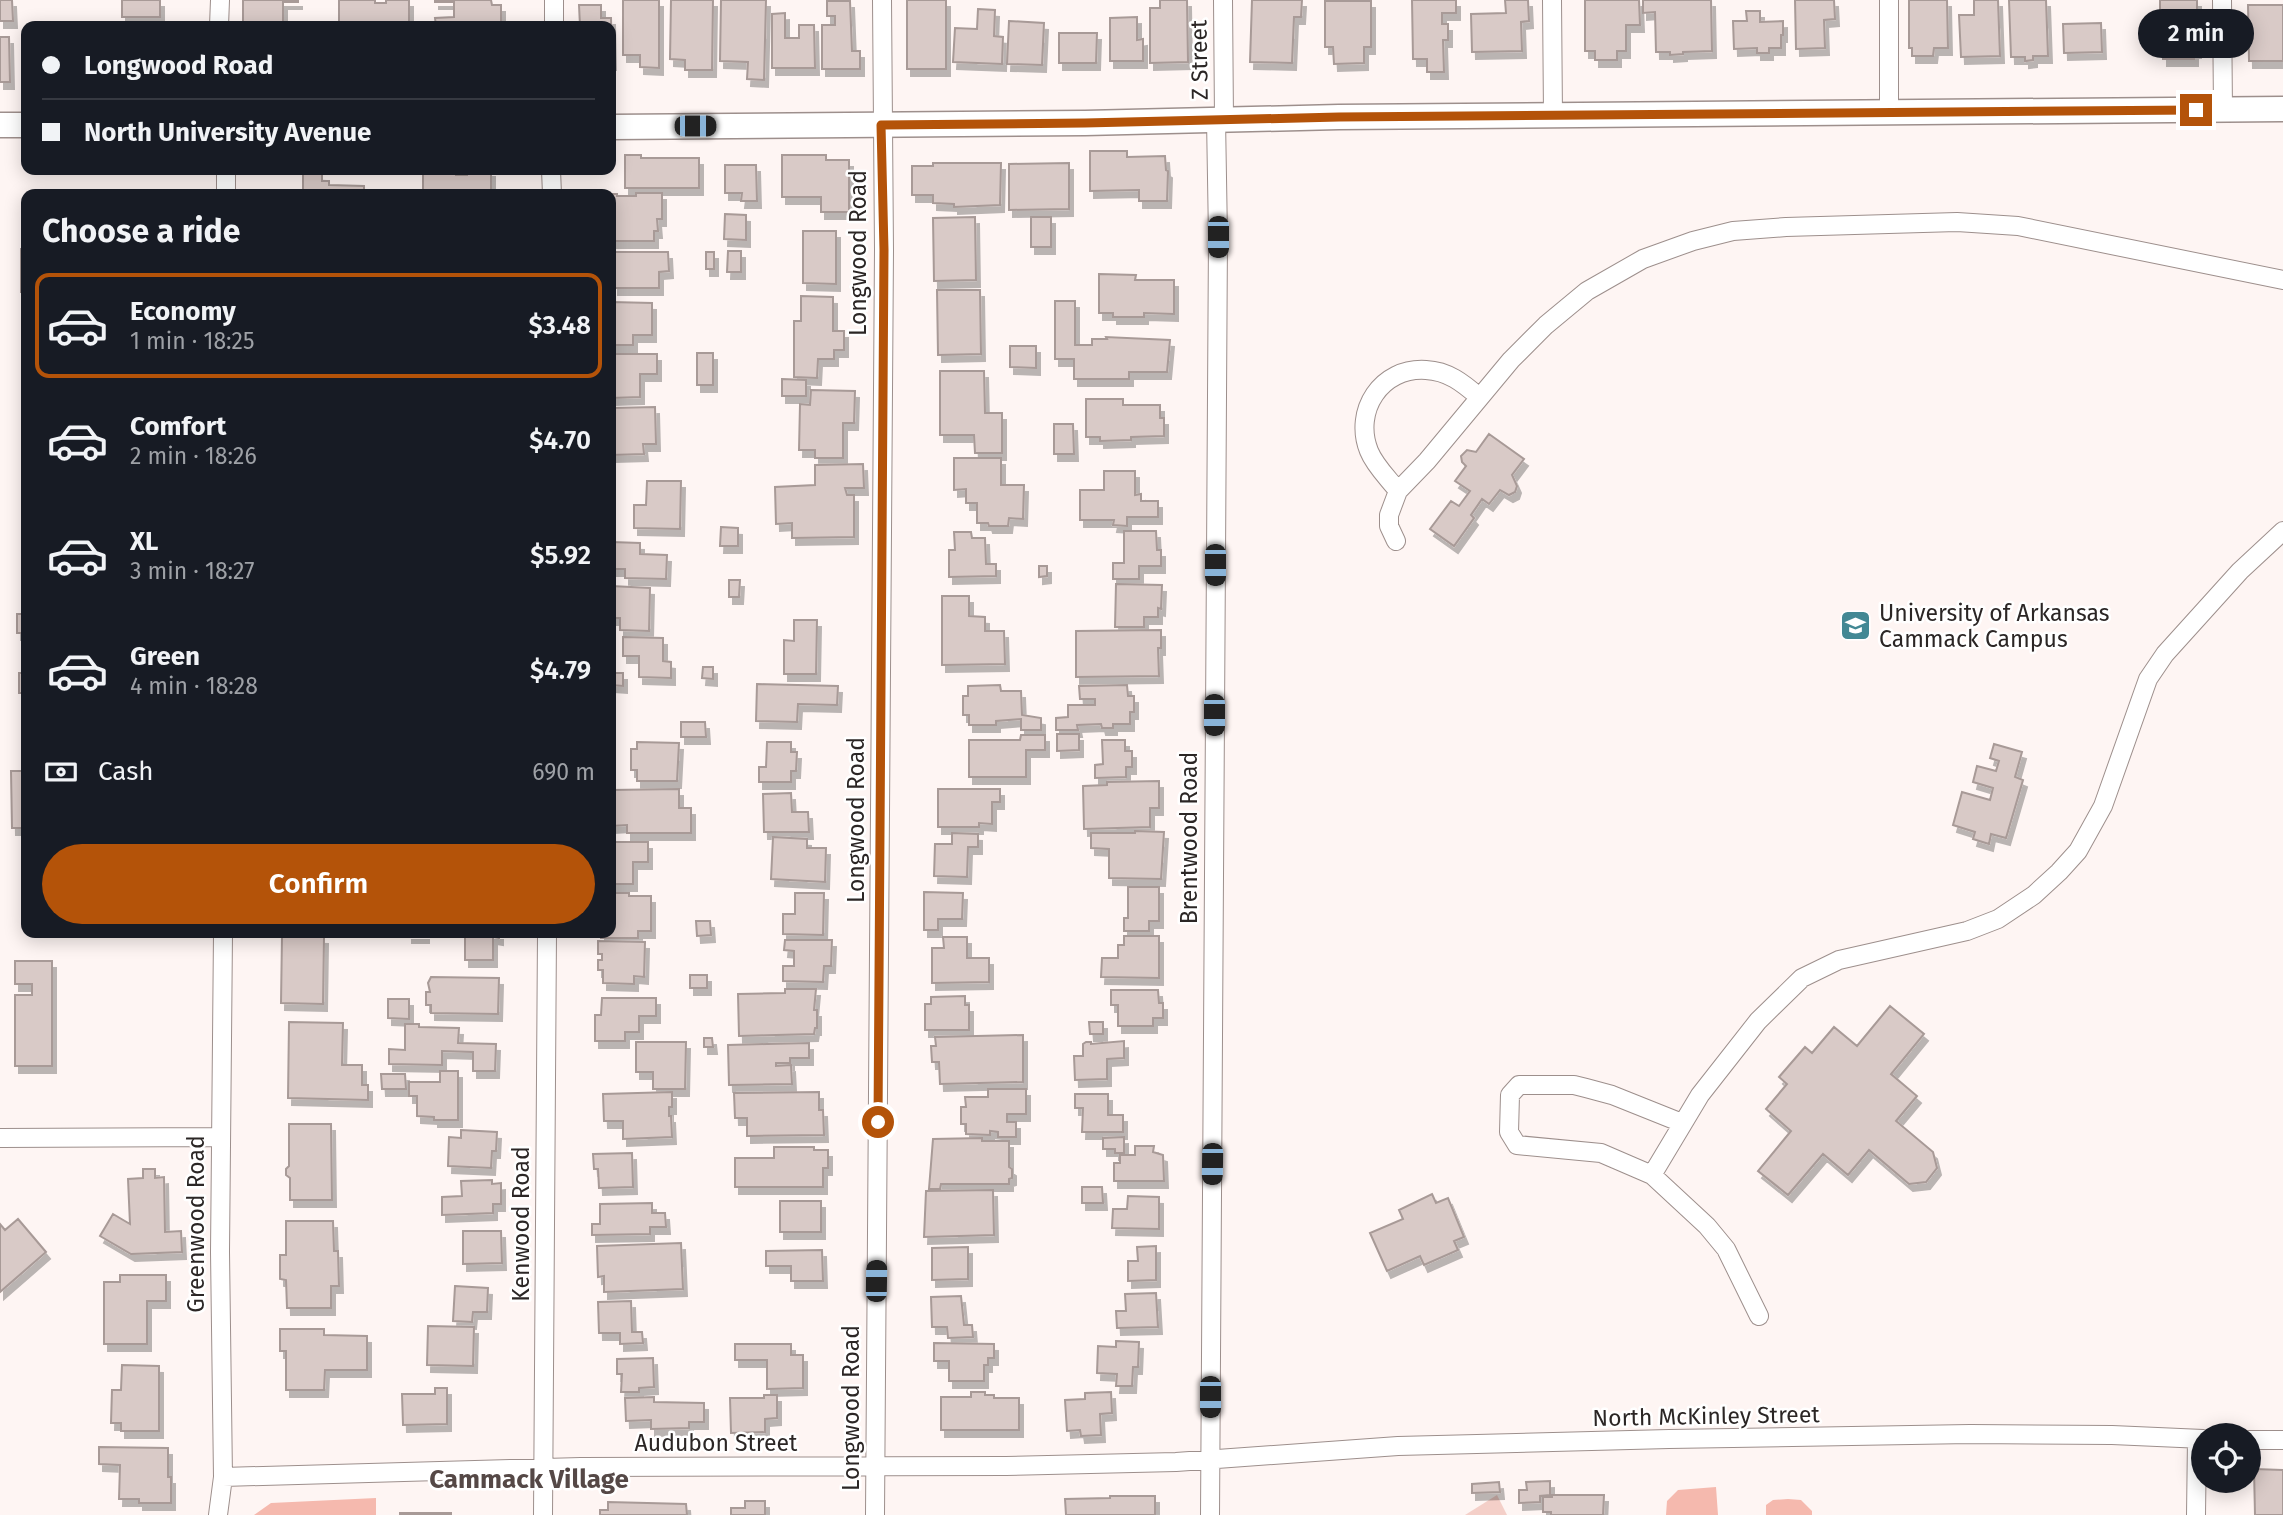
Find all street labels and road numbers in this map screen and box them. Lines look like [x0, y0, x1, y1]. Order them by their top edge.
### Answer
street label: Z Street [1184, 19, 1214, 100]
street label: Longwood Road [844, 170, 872, 336]
street label: Longwood Road [842, 737, 870, 903]
street label: Brentwood Road [1175, 752, 1203, 924]
street label: Greenwood Road [182, 1135, 210, 1313]
street label: Kenwood Road [507, 1146, 535, 1302]
street label: Longwood Road [837, 1325, 865, 1491]
street label: North McKinley Street [1592, 1400, 1821, 1432]
street label: Audubon Street [635, 1429, 798, 1457]

